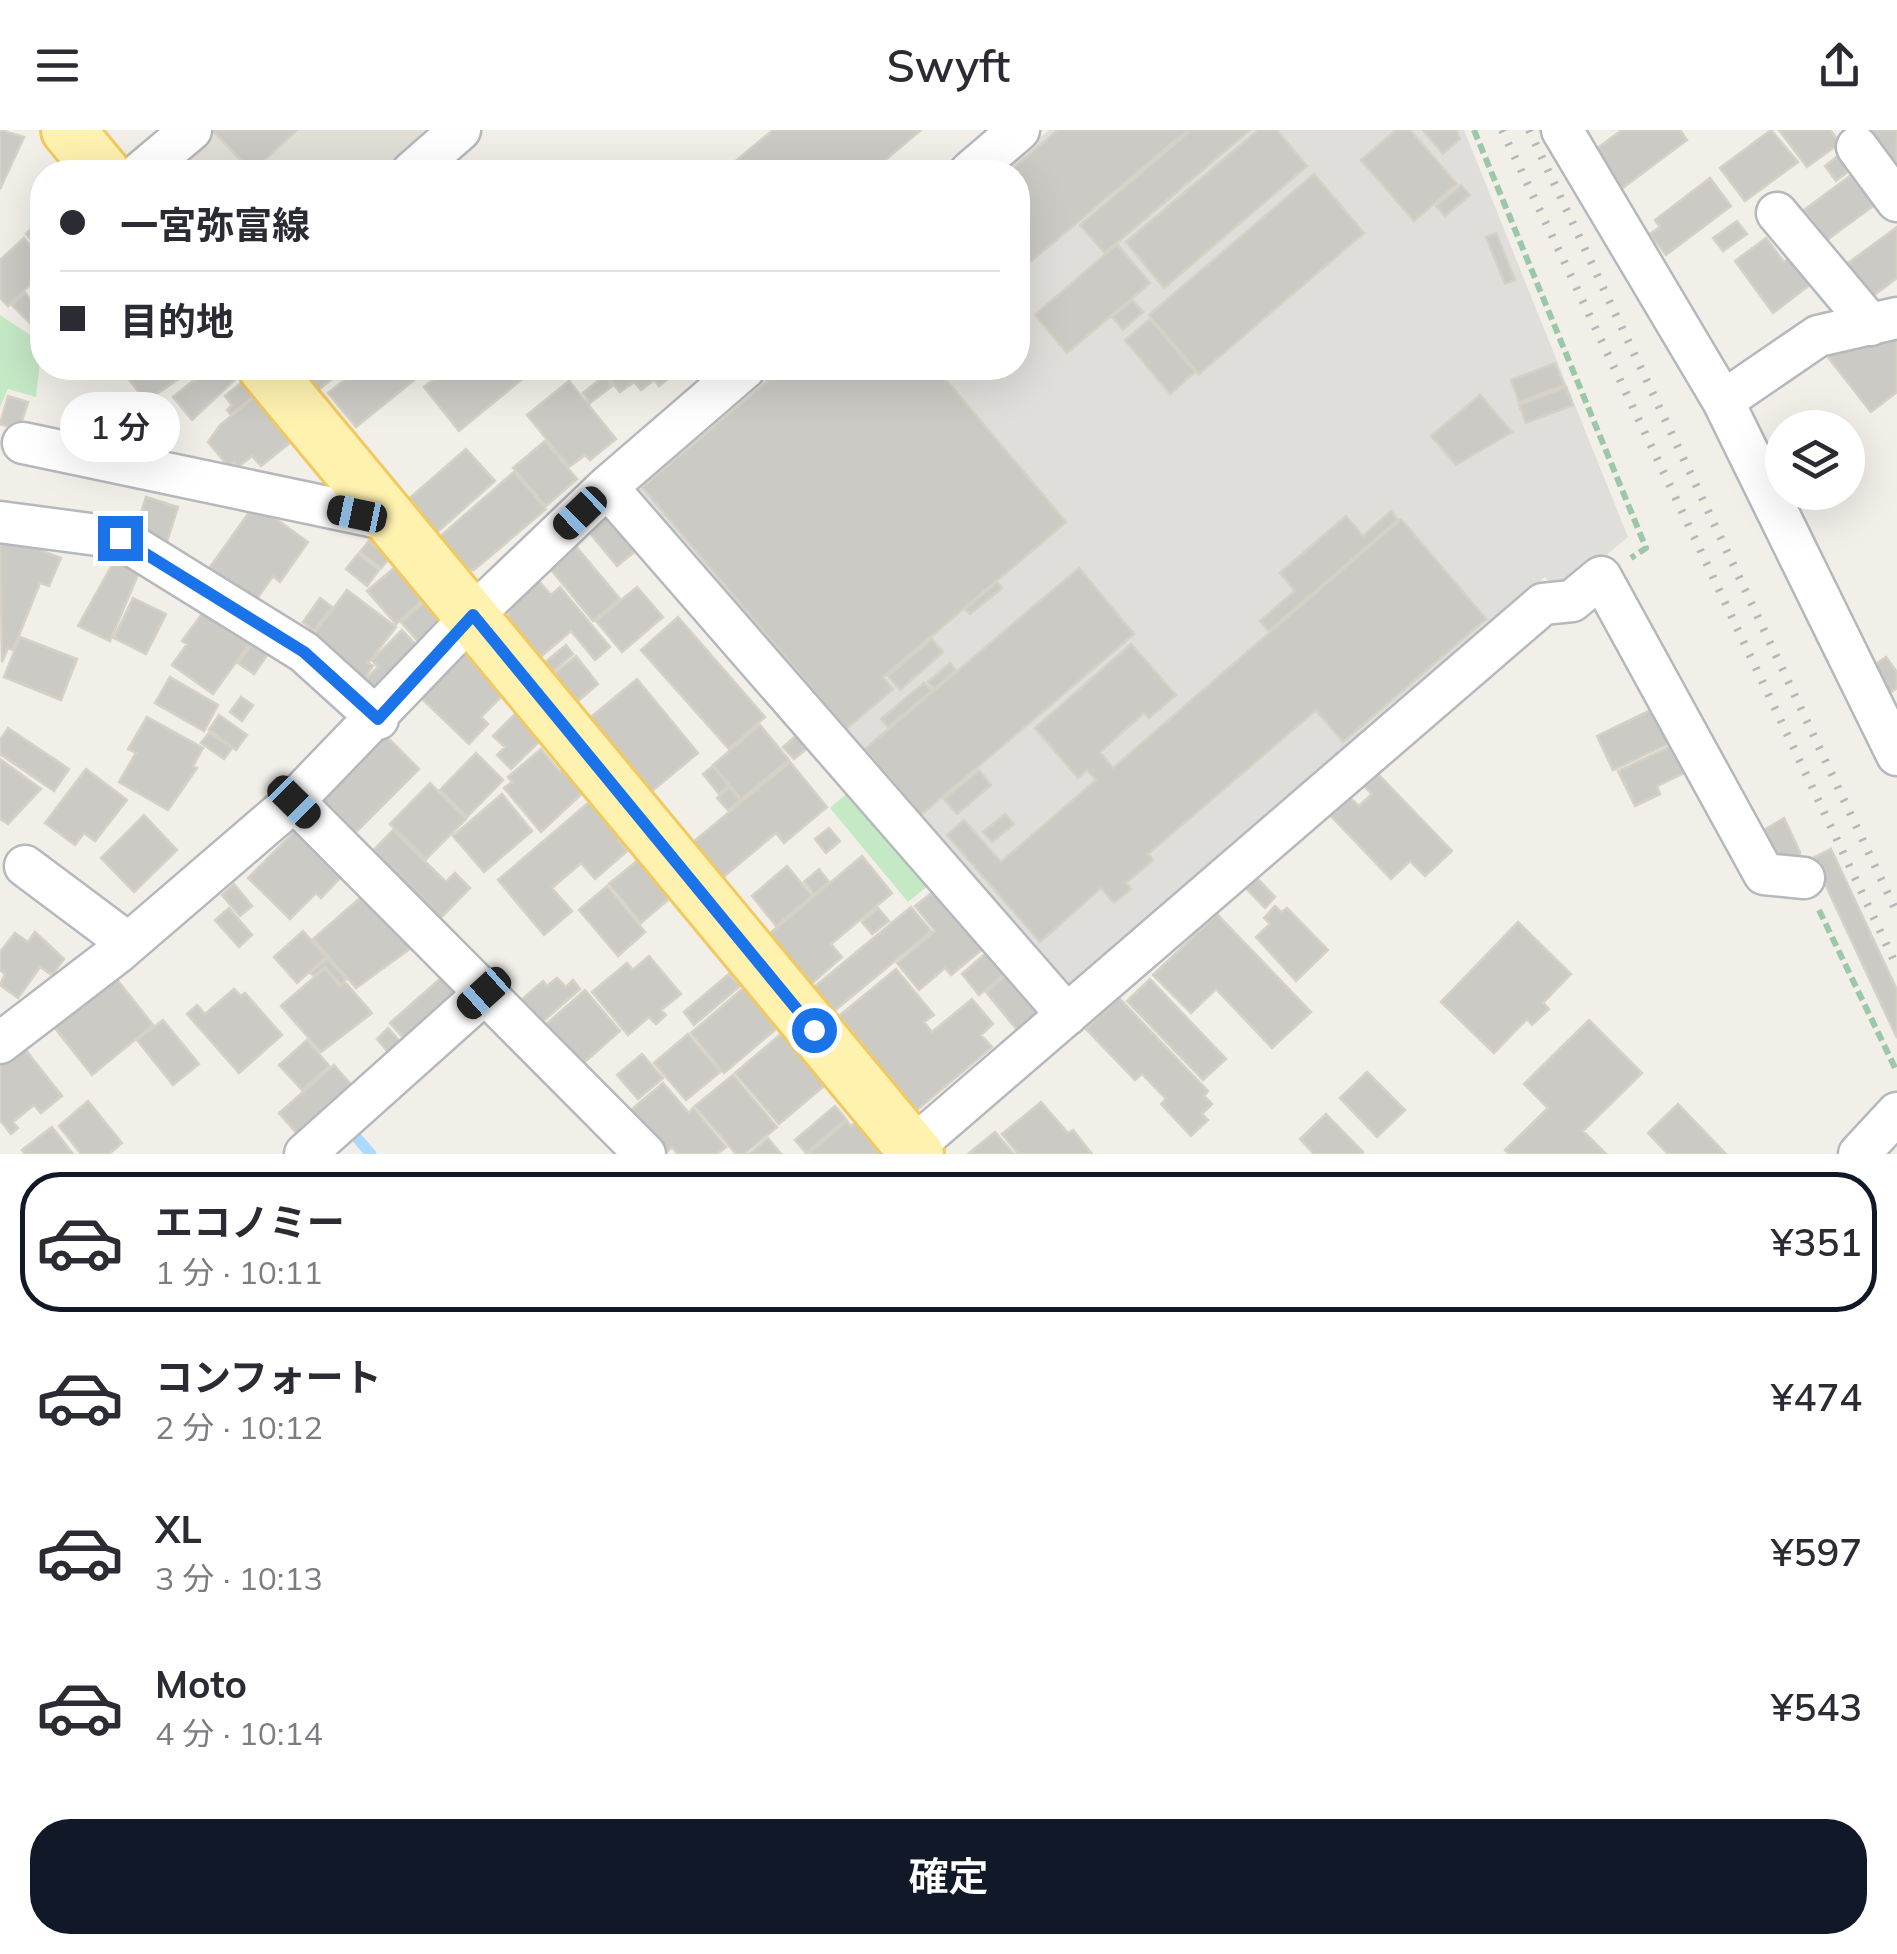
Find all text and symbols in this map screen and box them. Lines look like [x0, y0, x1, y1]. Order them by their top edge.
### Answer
text: Swyft [887, 37, 1010, 93]
icon: menu [30, 38, 85, 93]
icon: share [1812, 38, 1867, 93]
text: 一宮弥富線 [120, 201, 310, 249]
text: 目的地 [120, 297, 234, 345]
callout: 1 分 [60, 393, 180, 463]
text: 1 分 [90, 407, 150, 447]
map controls [1765, 410, 1865, 510]
button: layers [1765, 410, 1865, 510]
car [548, 481, 612, 545]
car [325, 493, 389, 535]
route end [98, 516, 143, 561]
car [262, 770, 326, 834]
car [452, 962, 516, 1024]
route start [792, 1008, 837, 1053]
icon: car [35, 1197, 125, 1287]
text: エコノミー [155, 1198, 345, 1246]
text: ¥351 [1771, 1218, 1862, 1266]
text: 1 分 · 10:11 [155, 1252, 323, 1292]
icon: car [35, 1352, 125, 1442]
text: コンフォート [155, 1353, 382, 1401]
text: ¥474 [1771, 1373, 1862, 1421]
text: 2 分 · 10:12 [155, 1407, 323, 1447]
text: XL [155, 1505, 202, 1553]
icon: car [35, 1507, 125, 1597]
text: ¥597 [1771, 1528, 1862, 1576]
text: 3 分 · 10:13 [155, 1558, 323, 1598]
text: Moto [155, 1660, 247, 1708]
icon: car [35, 1662, 125, 1752]
text: ¥543 [1771, 1683, 1862, 1731]
text: 4 分 · 10:14 [155, 1713, 323, 1753]
button: 確定 [30, 1819, 1867, 1934]

